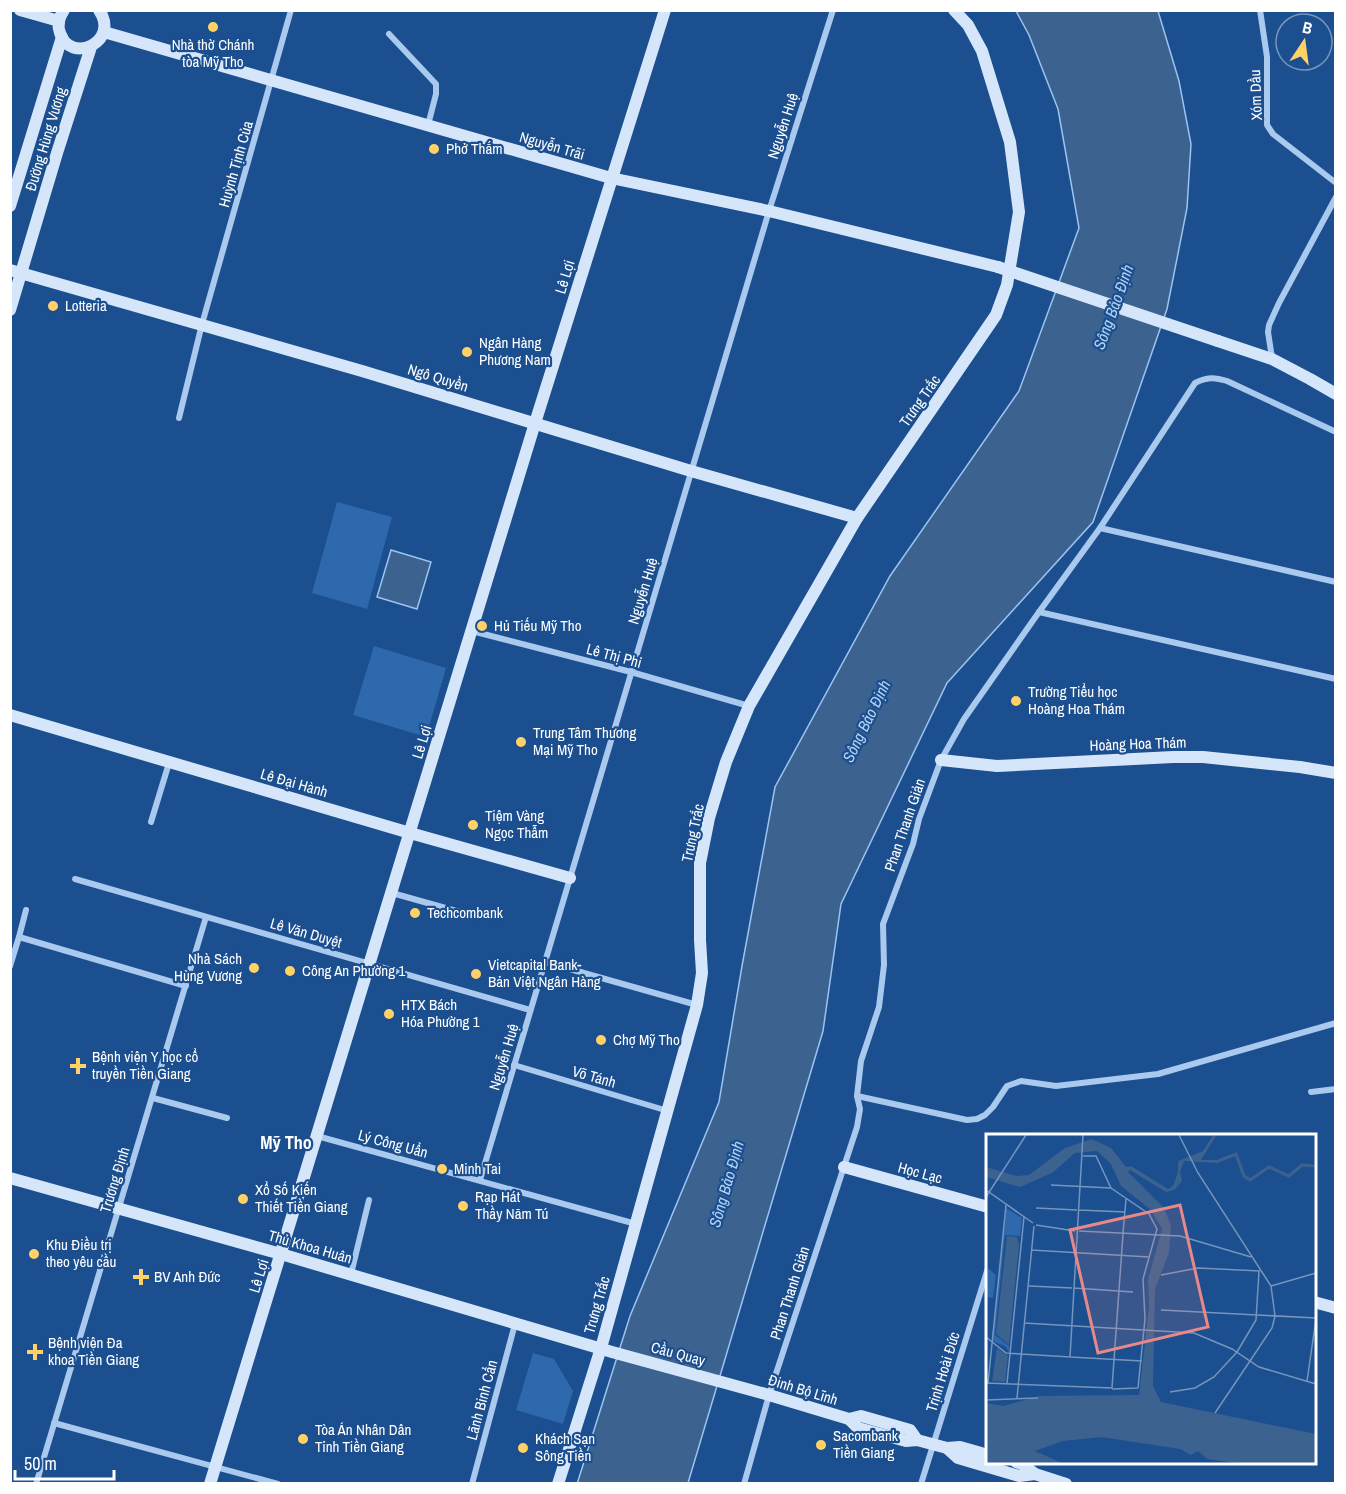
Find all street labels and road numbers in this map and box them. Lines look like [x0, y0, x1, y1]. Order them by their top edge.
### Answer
street label: Xóm Dầu [1244, 69, 1267, 121]
street label: Đường Hùng Vương [20, 84, 71, 193]
street label: Nguyễn Huệ [762, 90, 803, 162]
street label: Huỳnh Tịnh Của [213, 118, 258, 210]
street label: Nguyễn Trãi [517, 126, 587, 165]
street label: Lê Lợi [549, 257, 580, 296]
street label: Ngô Quyền [405, 358, 471, 397]
street label: Trưng Trắc [894, 371, 945, 431]
street label: Nguyễn Huệ [622, 555, 663, 627]
street label: Lê Thị Phỉ [584, 638, 644, 673]
street label: Lê Lợi [406, 722, 437, 761]
street label: Hoàng Hoa Thám [1089, 731, 1187, 756]
street label: Lê Đại Hành [258, 763, 330, 802]
street label: Phan Thanh Giản [879, 776, 930, 874]
street label: Trưng Trắc [676, 802, 709, 864]
street label: Lê Văn Duyệt [268, 912, 345, 953]
street label: Nguyễn Huệ [483, 1021, 524, 1093]
street label: Võ Tánh [570, 1060, 618, 1093]
street label: Lý Công Uẩn [356, 1124, 430, 1163]
street label: Trương Định [95, 1144, 134, 1215]
street label: Học Lạc [896, 1157, 945, 1188]
street label: Thủ Khoa Huân [266, 1225, 354, 1268]
street label: Phan Thanh Giản [765, 1244, 814, 1342]
street label: Lê Lợi [243, 1256, 274, 1295]
street label: Trưng Trắc [578, 1274, 615, 1336]
street label: Trịnh Hoài Đức [920, 1329, 965, 1415]
street label: Cầu Quay [649, 1336, 708, 1371]
street label: Lãnh Binh Cẩn [461, 1358, 502, 1442]
street label: Đinh Bộ Lĩnh [766, 1369, 841, 1410]

